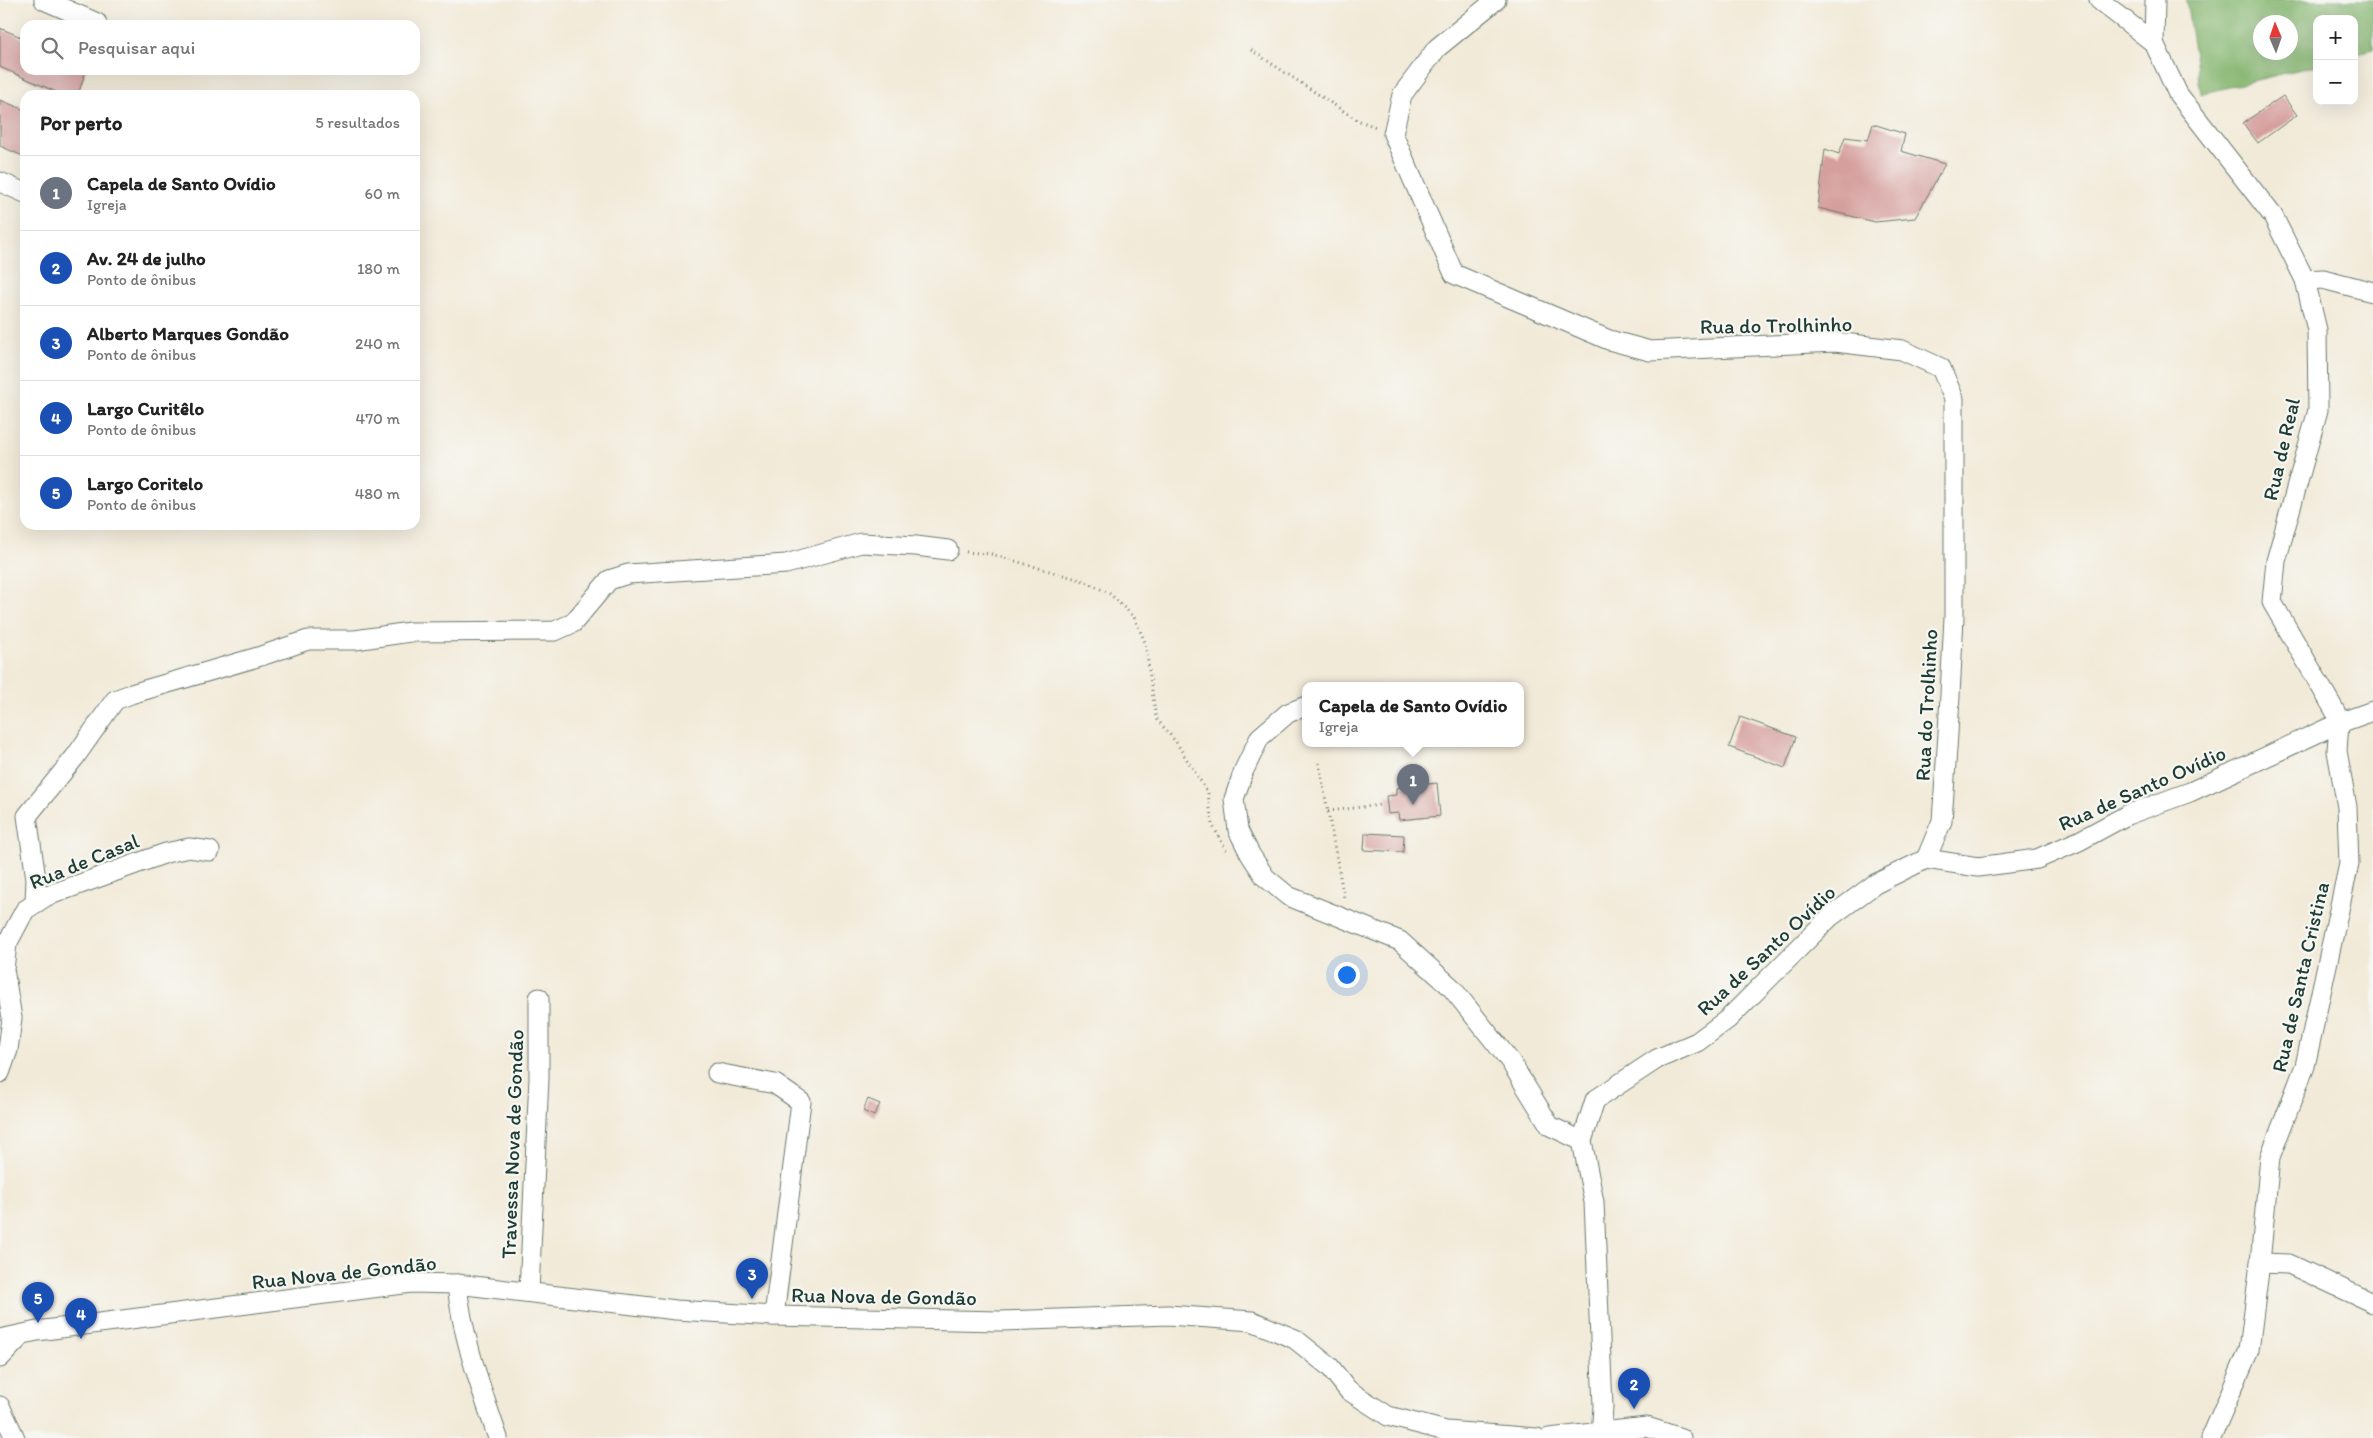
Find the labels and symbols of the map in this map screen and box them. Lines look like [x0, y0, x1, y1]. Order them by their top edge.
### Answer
north arrow [2253, 15, 2298, 60]
street label: Rua do Trolhinho [1700, 311, 1852, 339]
street label: Rua de Real [2257, 395, 2305, 503]
street label: Rua do Trolhinho [1910, 628, 1942, 782]
street label: Rua de Santo Ovídio [2054, 740, 2230, 836]
pin: 1 [1397, 764, 1429, 805]
street label: Rua de Casal [26, 828, 142, 894]
street label: Rua de Santo Ovídio [1691, 879, 1841, 1021]
street label: Rua de Santa Cristina [2266, 879, 2334, 1075]
your location [1334, 962, 1360, 988]
street label: Travessa Nova de Gondão [496, 1029, 528, 1259]
street label: Rua Nova de Gondão [250, 1250, 438, 1294]
pin: 3 [736, 1258, 768, 1299]
pin: 5 [22, 1282, 54, 1323]
street label: Rua Nova de Gondão [791, 1282, 977, 1310]
pin: 4 [65, 1298, 97, 1339]
pin: 2 [1618, 1368, 1650, 1409]

